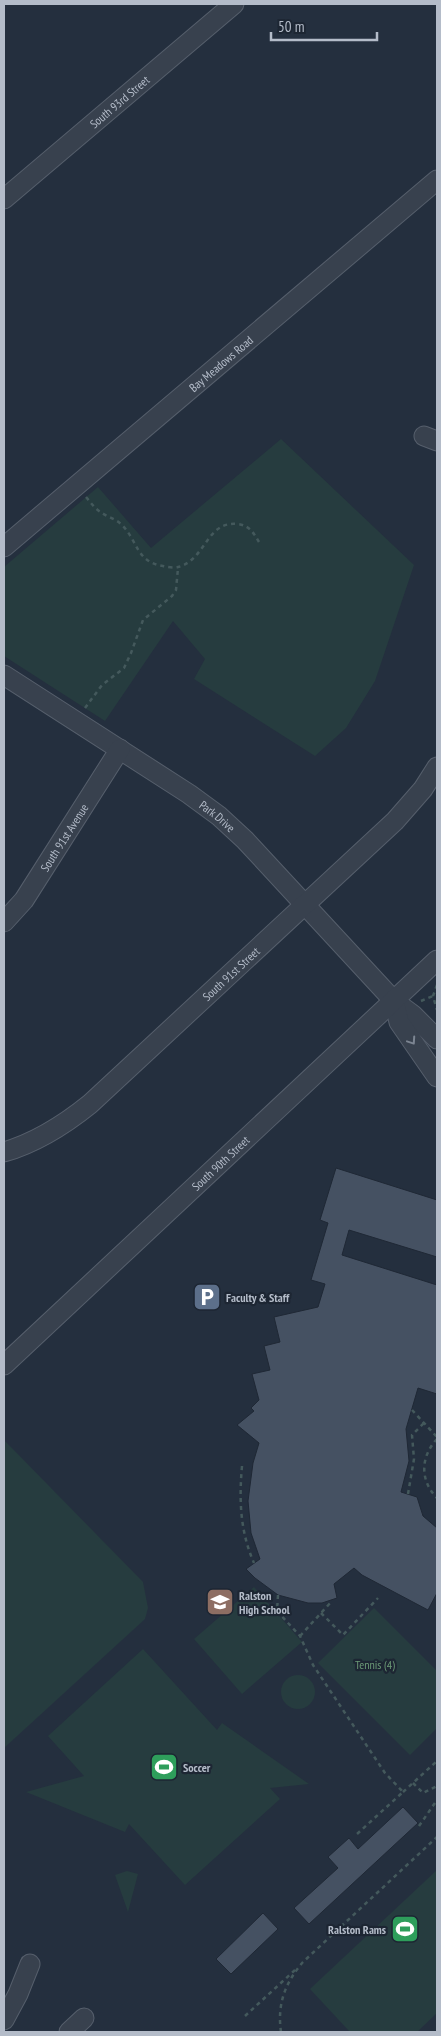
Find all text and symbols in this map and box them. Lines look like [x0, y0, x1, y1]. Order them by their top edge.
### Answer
scale bar [271, 10, 377, 42]
text: 50 m [278, 17, 304, 36]
street label: South 93rd Street [86, 71, 153, 131]
street label: Bay Meadows Road [186, 332, 256, 395]
street label: Park Drive [197, 797, 239, 835]
street label: South 91st Avenue [37, 801, 91, 874]
street label: South 91st Street [199, 943, 263, 1004]
one-way arrow [406, 1035, 415, 1044]
street label: South 90th Street [188, 1132, 253, 1193]
parking icon: Faculty & Staff [192, 1282, 222, 1312]
place label: Faculty & Staff [226, 1290, 290, 1305]
school or university icon: Ralston High School [205, 1587, 235, 1617]
place label: Ralston High School [239, 1588, 290, 1617]
park label: Tennis (4) [355, 1657, 395, 1672]
sports icon: Soccer [149, 1752, 179, 1782]
place label: Soccer [183, 1760, 211, 1775]
sports icon: Ralston Rams [390, 1914, 420, 1944]
place label: Ralston Rams [328, 1922, 386, 1937]

